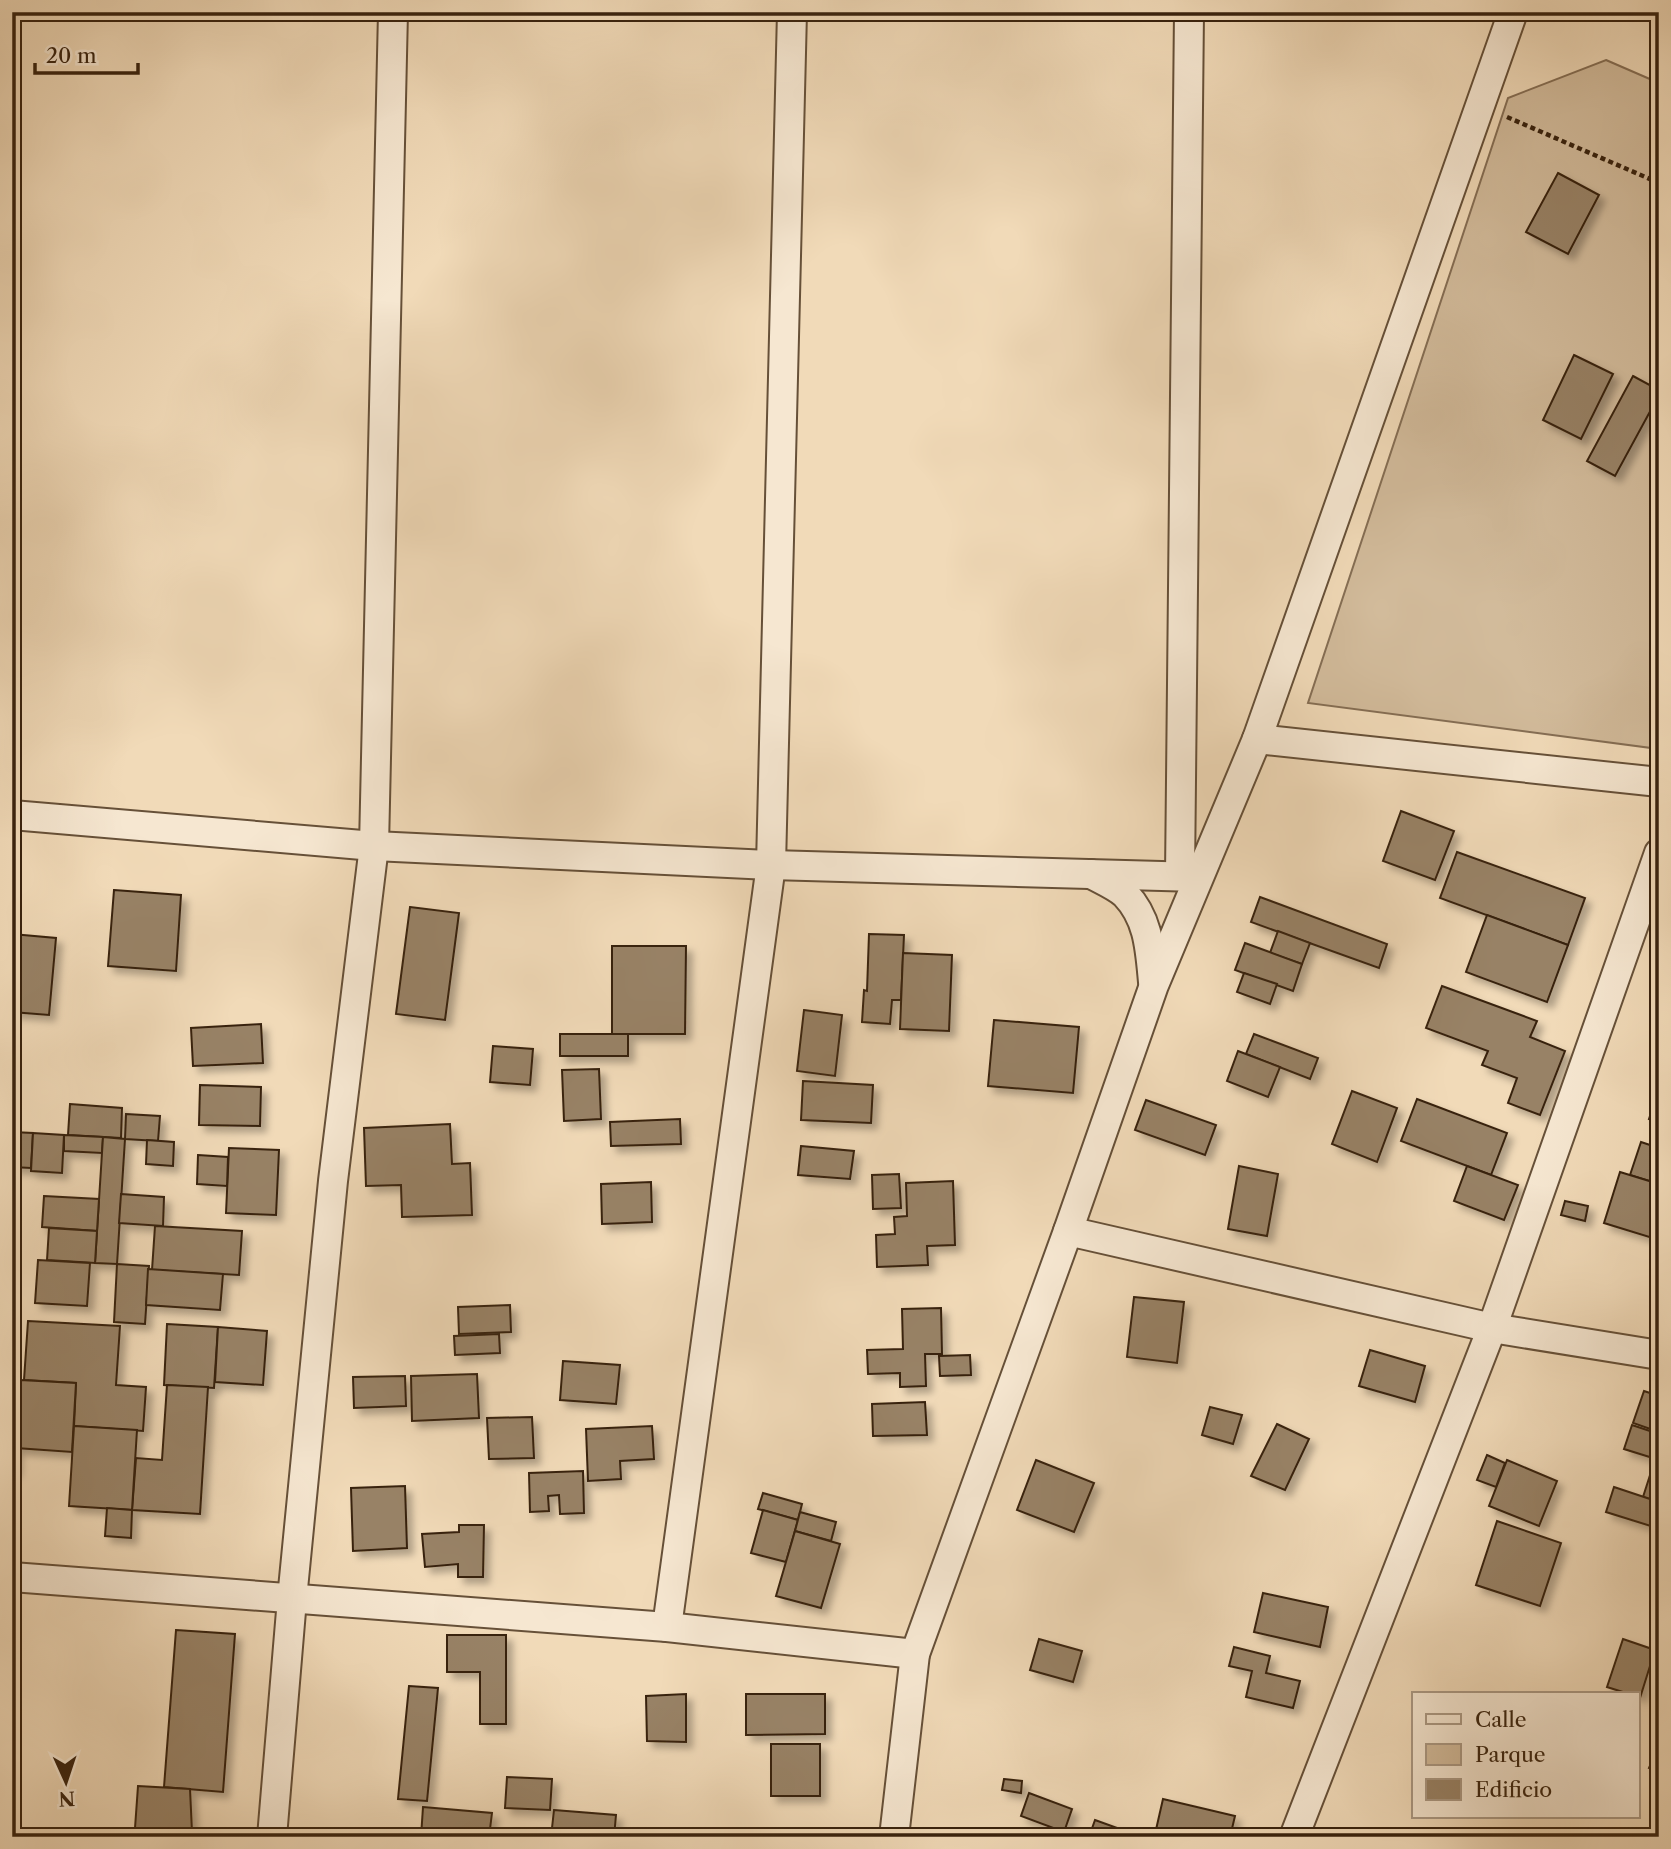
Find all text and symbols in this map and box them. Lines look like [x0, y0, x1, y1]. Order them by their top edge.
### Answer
scale bar [35, 32, 138, 76]
text: 20 m [46, 43, 97, 68]
legend [1412, 1692, 1640, 1818]
text: Calle [1475, 1707, 1527, 1732]
text: Parque [1475, 1742, 1546, 1767]
north arrow [32, 1748, 102, 1818]
text: Edificio [1475, 1777, 1552, 1802]
text: N [58, 1787, 76, 1810]

